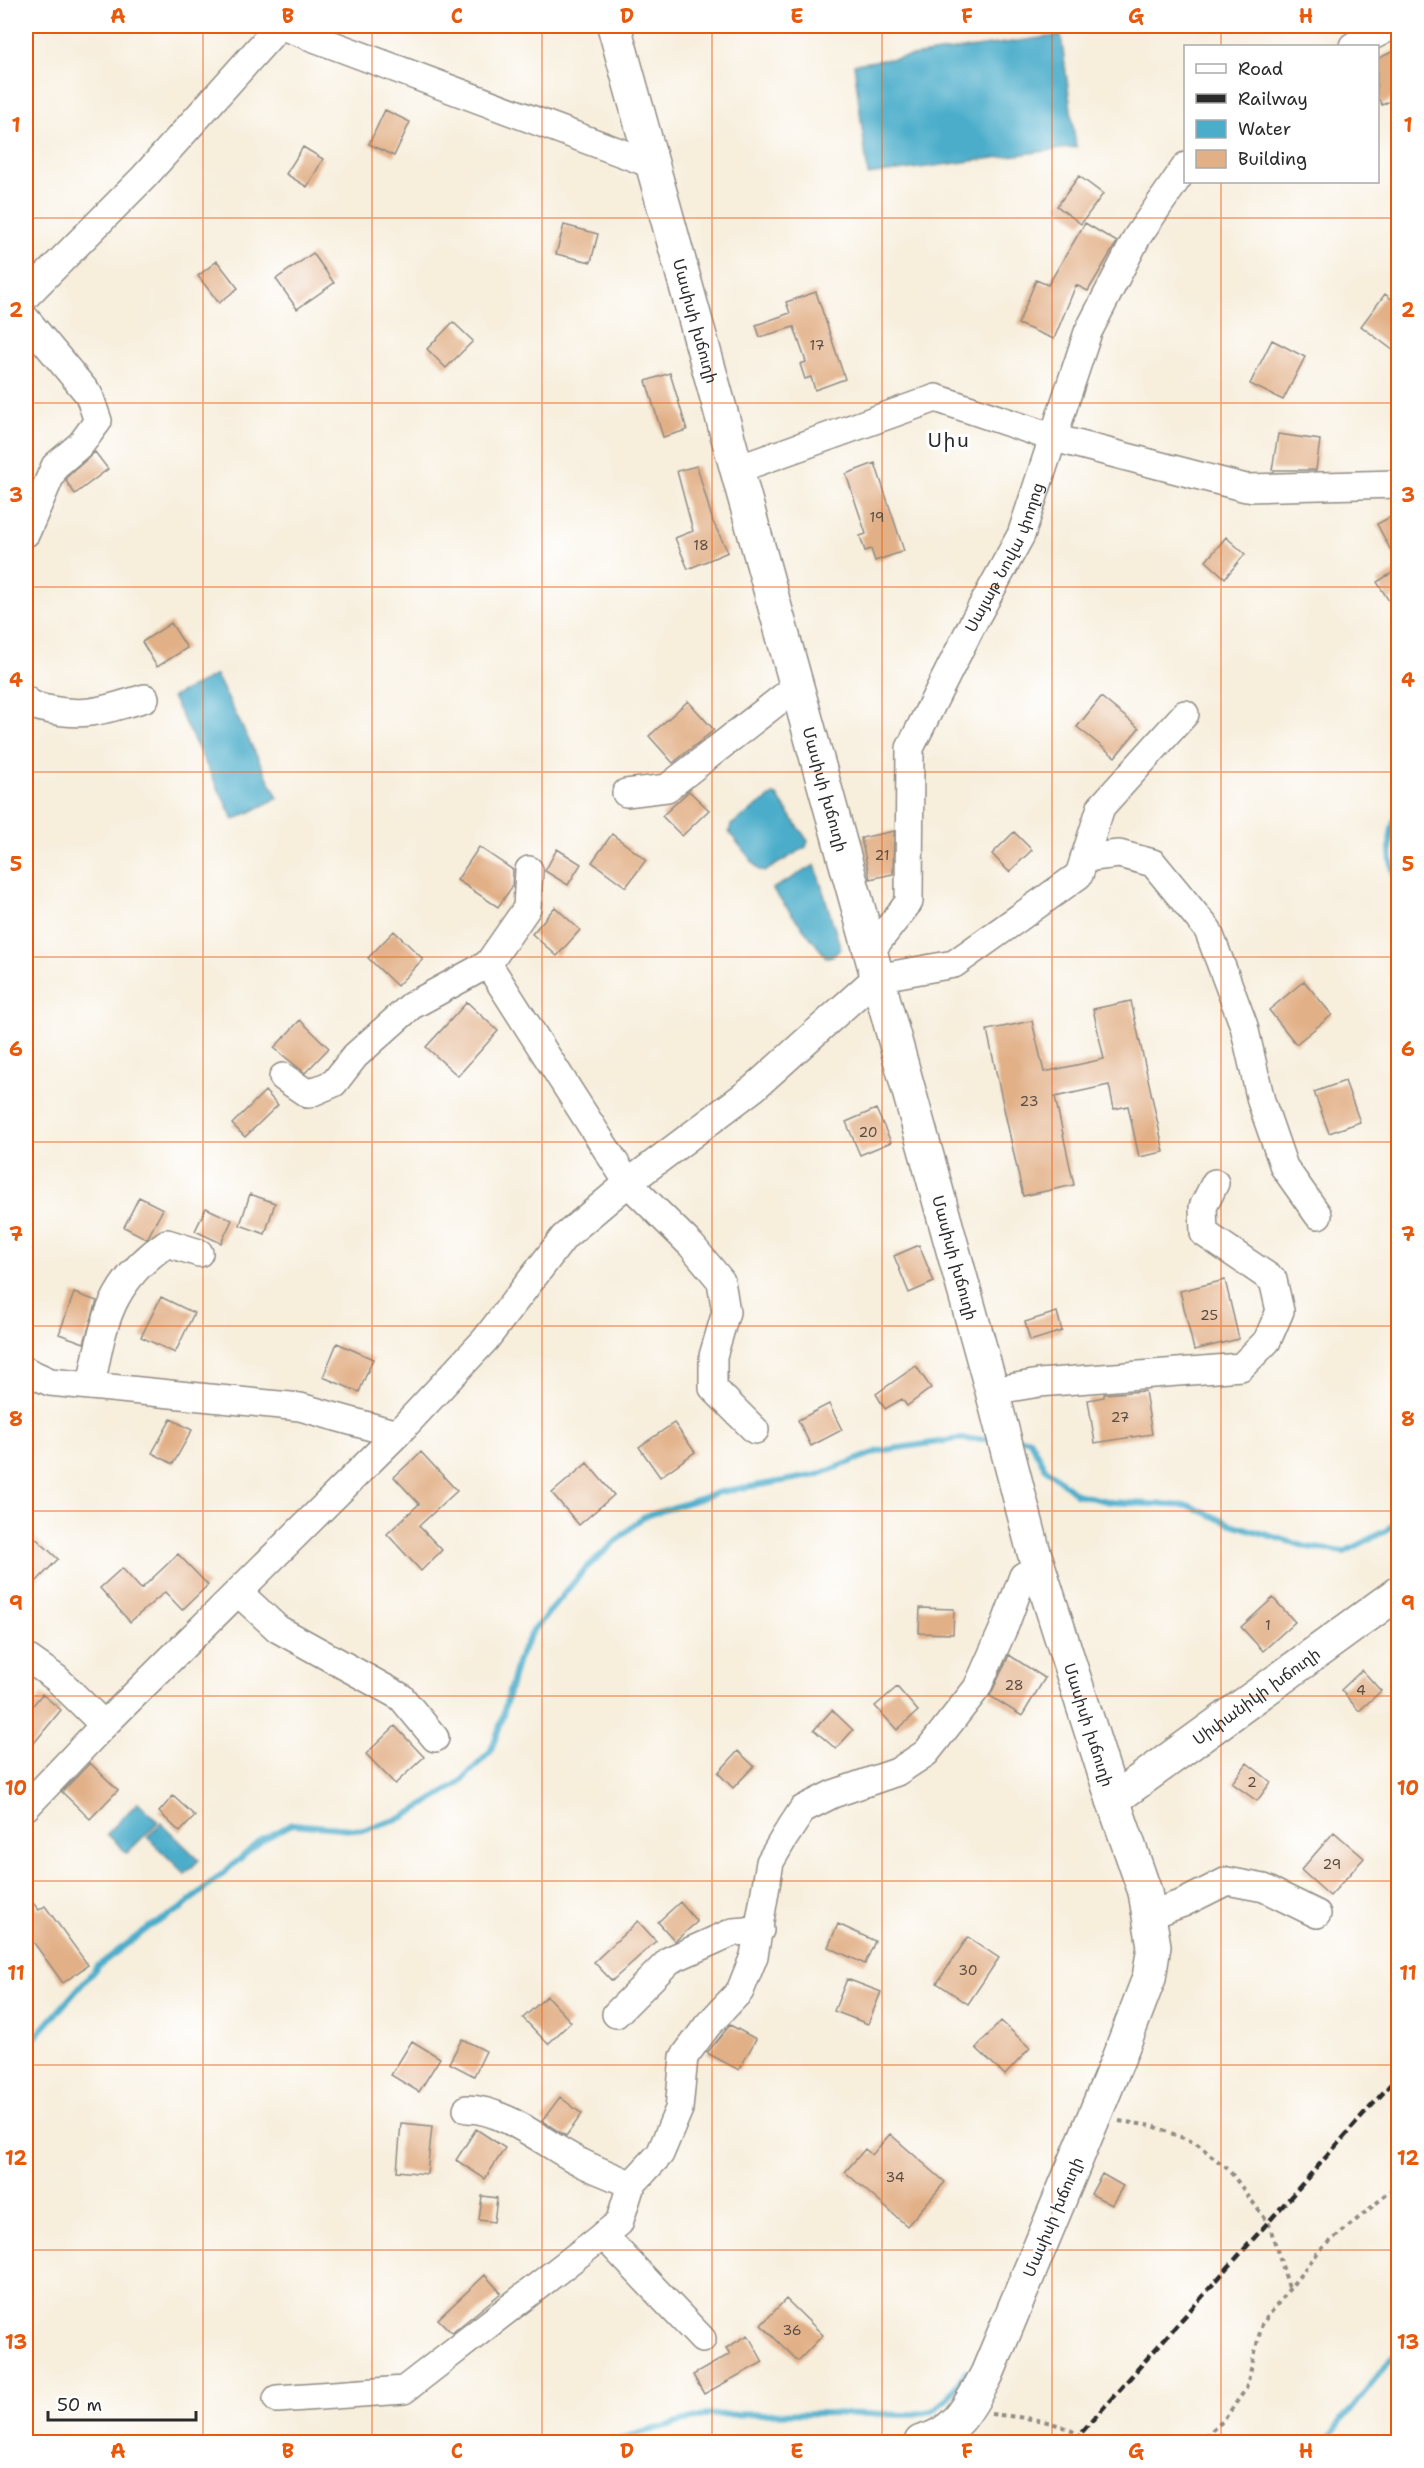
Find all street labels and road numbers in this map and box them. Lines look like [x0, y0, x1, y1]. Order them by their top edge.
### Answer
street label: Մասիսի խճուղի [668, 256, 723, 386]
street label: Սայաթ Նովա փողոց [960, 480, 1048, 635]
street label: Մասիսի խճուղի [798, 724, 853, 854]
street label: Մասիսի խճուղի [928, 1193, 982, 1323]
street label: Սիփանիկի խճուղի [1188, 1643, 1324, 1749]
street label: Մասիսի խճուղի [1059, 1660, 1119, 1789]
street label: Մասիսի խճուղի [1018, 2154, 1088, 2280]

